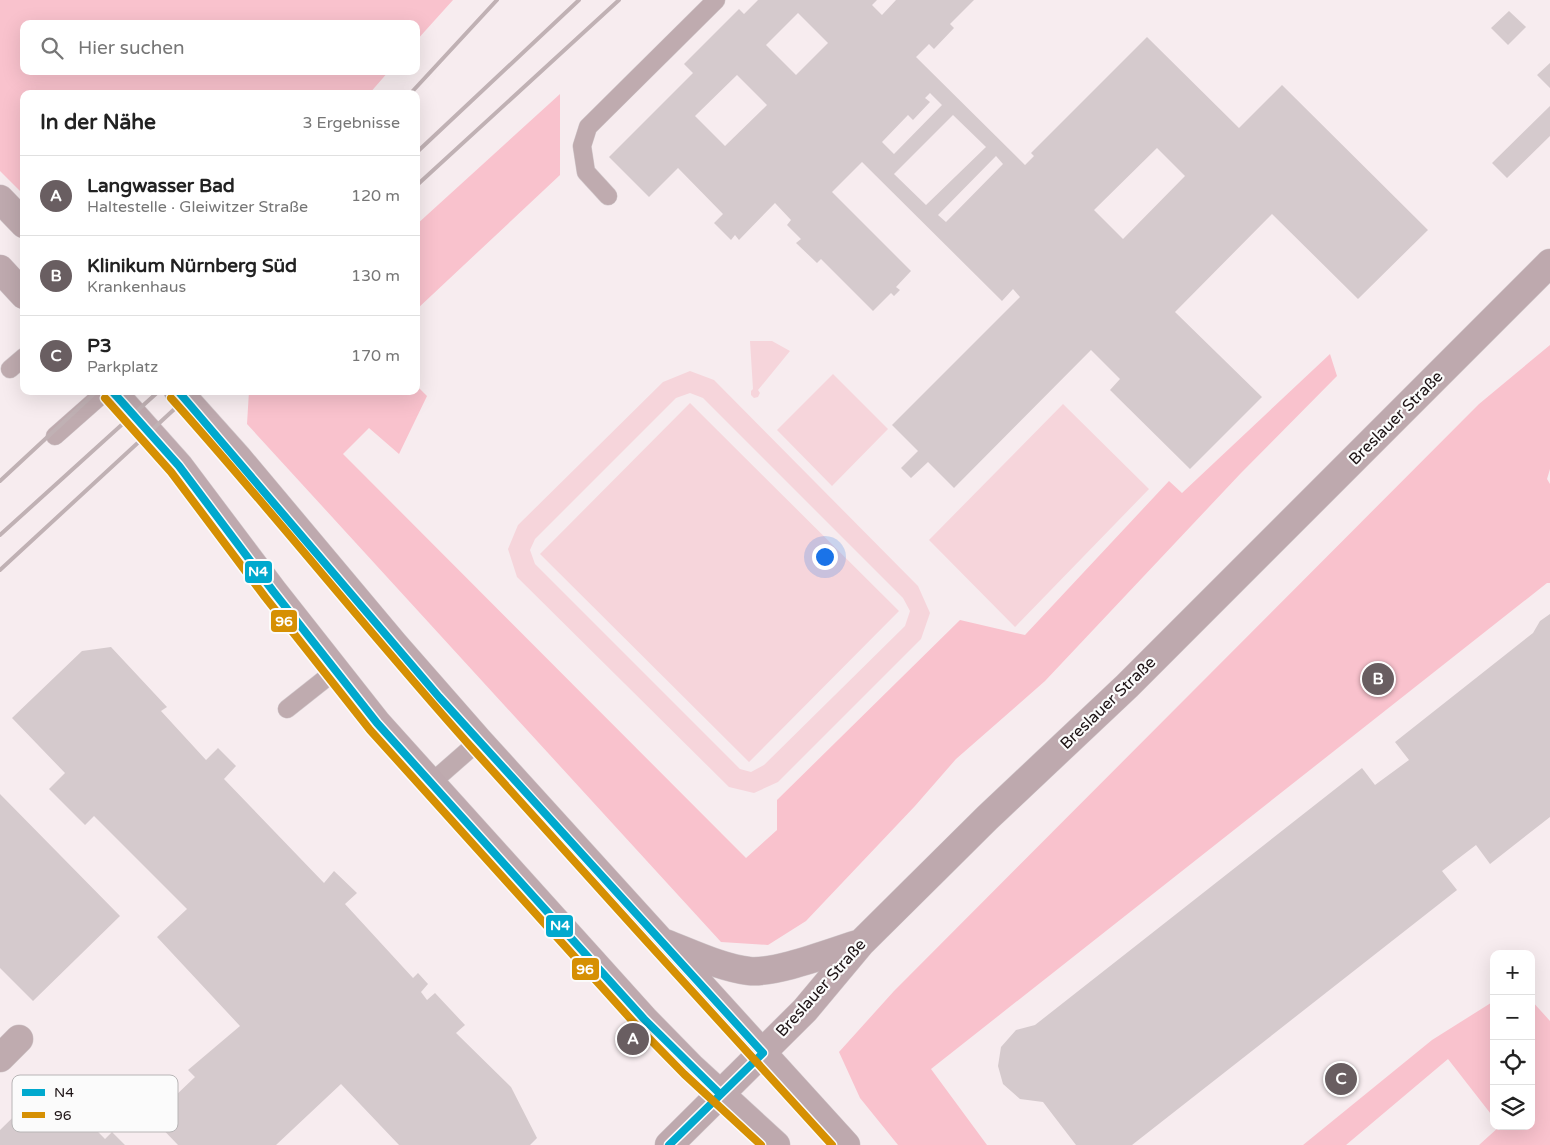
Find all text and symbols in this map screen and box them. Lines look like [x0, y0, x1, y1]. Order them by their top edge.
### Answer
search box [20, 20, 420, 75]
icon: search [38, 34, 66, 62]
text: Hier suchen [78, 37, 185, 59]
text: In der Nähe [40, 110, 156, 135]
text: 3 Ergebnisse [302, 113, 400, 133]
text: Langwasser Bad [87, 175, 235, 197]
text: A [50, 186, 62, 206]
text: 120 m [351, 186, 400, 206]
text: Haltestelle · Gleiwitzer Straße [87, 197, 308, 217]
text: Klinikum Nürnberg Süd [87, 255, 297, 277]
text: B [50, 266, 62, 286]
text: 130 m [351, 266, 400, 286]
text: Krankenhaus [87, 277, 186, 297]
text: P3 [87, 335, 112, 357]
text: C [50, 346, 62, 366]
text: 170 m [351, 346, 400, 366]
text: Parkplatz [87, 357, 158, 377]
street label: Breslauer Straße [1345, 367, 1447, 469]
your location [812, 544, 838, 570]
line badge: N4 [244, 560, 273, 584]
text: N4 [248, 563, 268, 580]
line badge: 96 [270, 609, 298, 633]
text: 96 [275, 613, 293, 630]
street label: Breslauer Straße [1056, 652, 1160, 754]
pin: B [1362, 660, 1394, 698]
line badge: N4 [545, 914, 574, 938]
text: N4 [550, 917, 570, 934]
street label: Breslauer Straße [772, 935, 870, 1041]
map controls [1490, 950, 1535, 1130]
button: + [1490, 950, 1535, 995]
line badge: 96 [571, 957, 600, 981]
text: 96 [576, 961, 594, 978]
button: − [1490, 995, 1535, 1040]
pin: A [617, 1020, 649, 1058]
button: locate [1490, 1040, 1535, 1085]
pin: C [1325, 1060, 1357, 1098]
legend [12, 1075, 178, 1132]
text: N4 [54, 1084, 74, 1101]
button: layers [1490, 1085, 1535, 1130]
text: 96 [54, 1107, 72, 1124]

